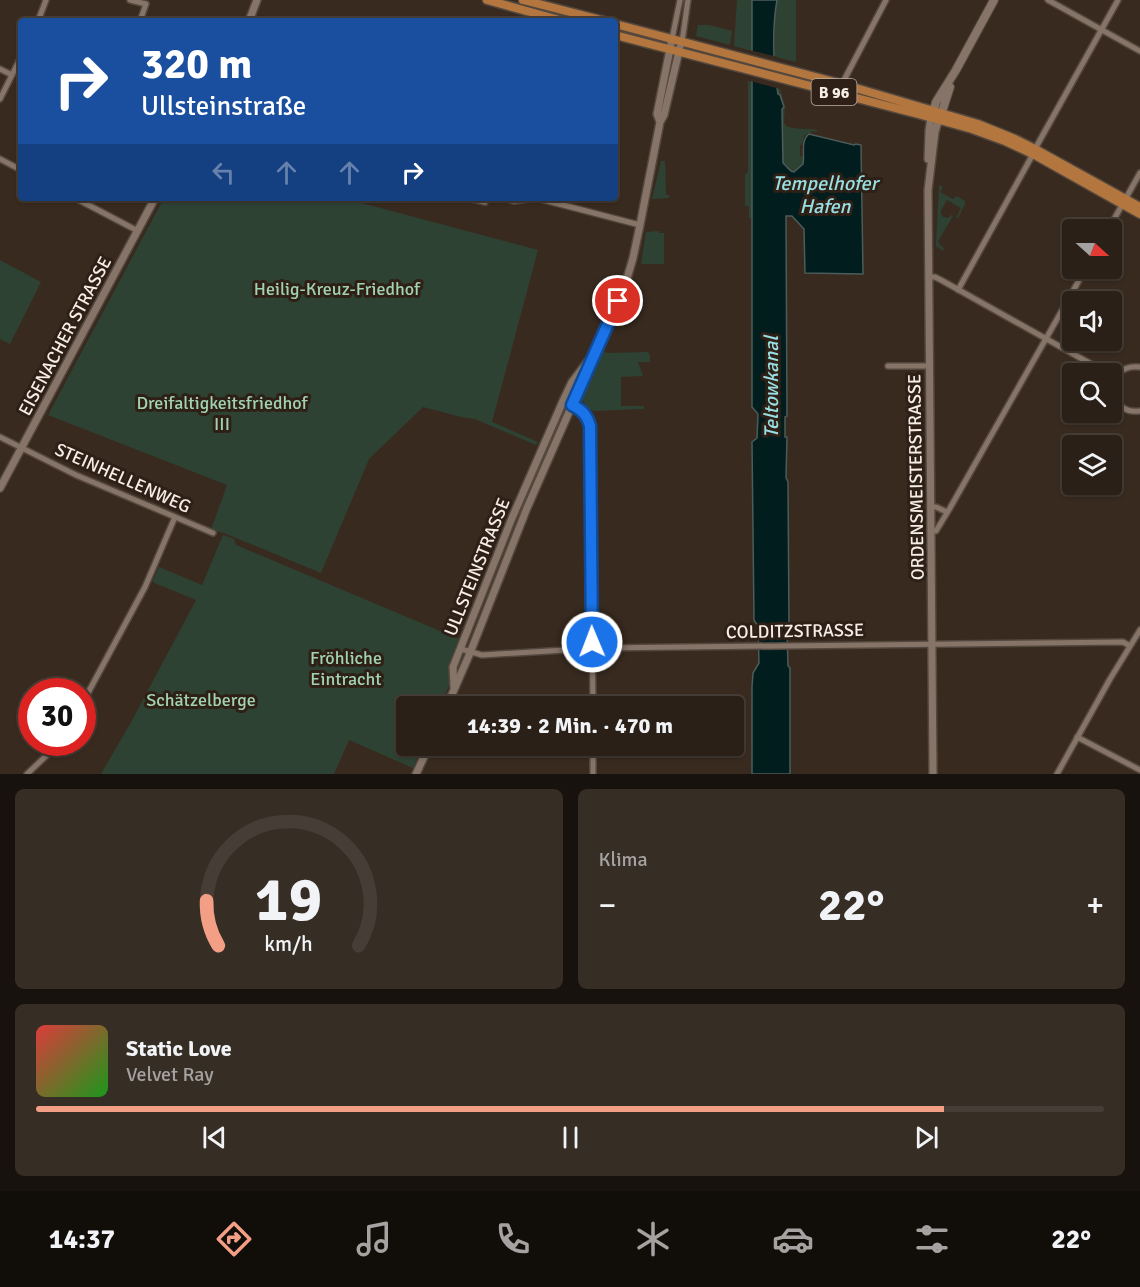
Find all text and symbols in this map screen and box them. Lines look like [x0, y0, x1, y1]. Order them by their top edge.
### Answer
text: 320 m [141, 39, 252, 90]
icon: right [42, 42, 120, 120]
road number: B 96 [812, 79, 856, 105]
text: Ullsteinstraße [141, 90, 306, 123]
icon: left [207, 156, 240, 189]
icon: ahead [270, 156, 303, 189]
icon: ahead [333, 156, 366, 189]
icon: right [396, 156, 429, 189]
water label: Tempelhofer Hafen [772, 171, 880, 219]
north arrow [1062, 219, 1122, 279]
map controls [1062, 219, 1122, 495]
street label: EISENACHER STRASSE [14, 253, 116, 419]
pin [592, 275, 643, 326]
park label: Heilig-Kreuz-Friedhof [254, 278, 421, 300]
icon: arrive [601, 284, 634, 317]
button: sound [1062, 291, 1122, 351]
water label: Teltowkanal [759, 334, 784, 438]
button: search [1062, 363, 1122, 423]
street label: ORDENSMEISTERSTRASSE [903, 374, 929, 580]
park label: Dreifaltigkeitsfriedhof III [136, 392, 309, 435]
button: layers [1062, 435, 1122, 495]
street label: STEINHELLENWEG [52, 438, 194, 518]
street label: ULLSTEINSTRASSE [439, 495, 515, 639]
position arrow [560, 610, 624, 674]
street label: COLDITZSTRASSE [726, 619, 864, 643]
park label: Fröhliche Eintracht [310, 647, 382, 690]
speed limit sign: 30 [18, 678, 96, 756]
park label: Schätzelberge [146, 689, 256, 711]
text: 14:39 · 2 Min. · 470 m [467, 712, 673, 739]
text: Klima [599, 847, 648, 872]
text: 19 [255, 861, 322, 938]
text: 22° [818, 878, 885, 933]
text: − [599, 885, 616, 926]
text: + [1086, 885, 1104, 926]
text: km/h [264, 931, 313, 957]
text: Static Love [126, 1035, 232, 1062]
text: Velvet Ray [126, 1062, 214, 1087]
icon: previous [198, 1121, 231, 1154]
icon: pause [554, 1121, 587, 1154]
icon: next [910, 1121, 943, 1154]
icon: directions [213, 1218, 255, 1260]
icon: music [353, 1218, 395, 1260]
icon: phone [492, 1218, 534, 1260]
icon: climate [632, 1218, 674, 1260]
icon: car [772, 1218, 814, 1260]
icon: filters [911, 1218, 953, 1260]
text: 14:37 [49, 1223, 115, 1256]
text: 22° [1051, 1223, 1091, 1256]

